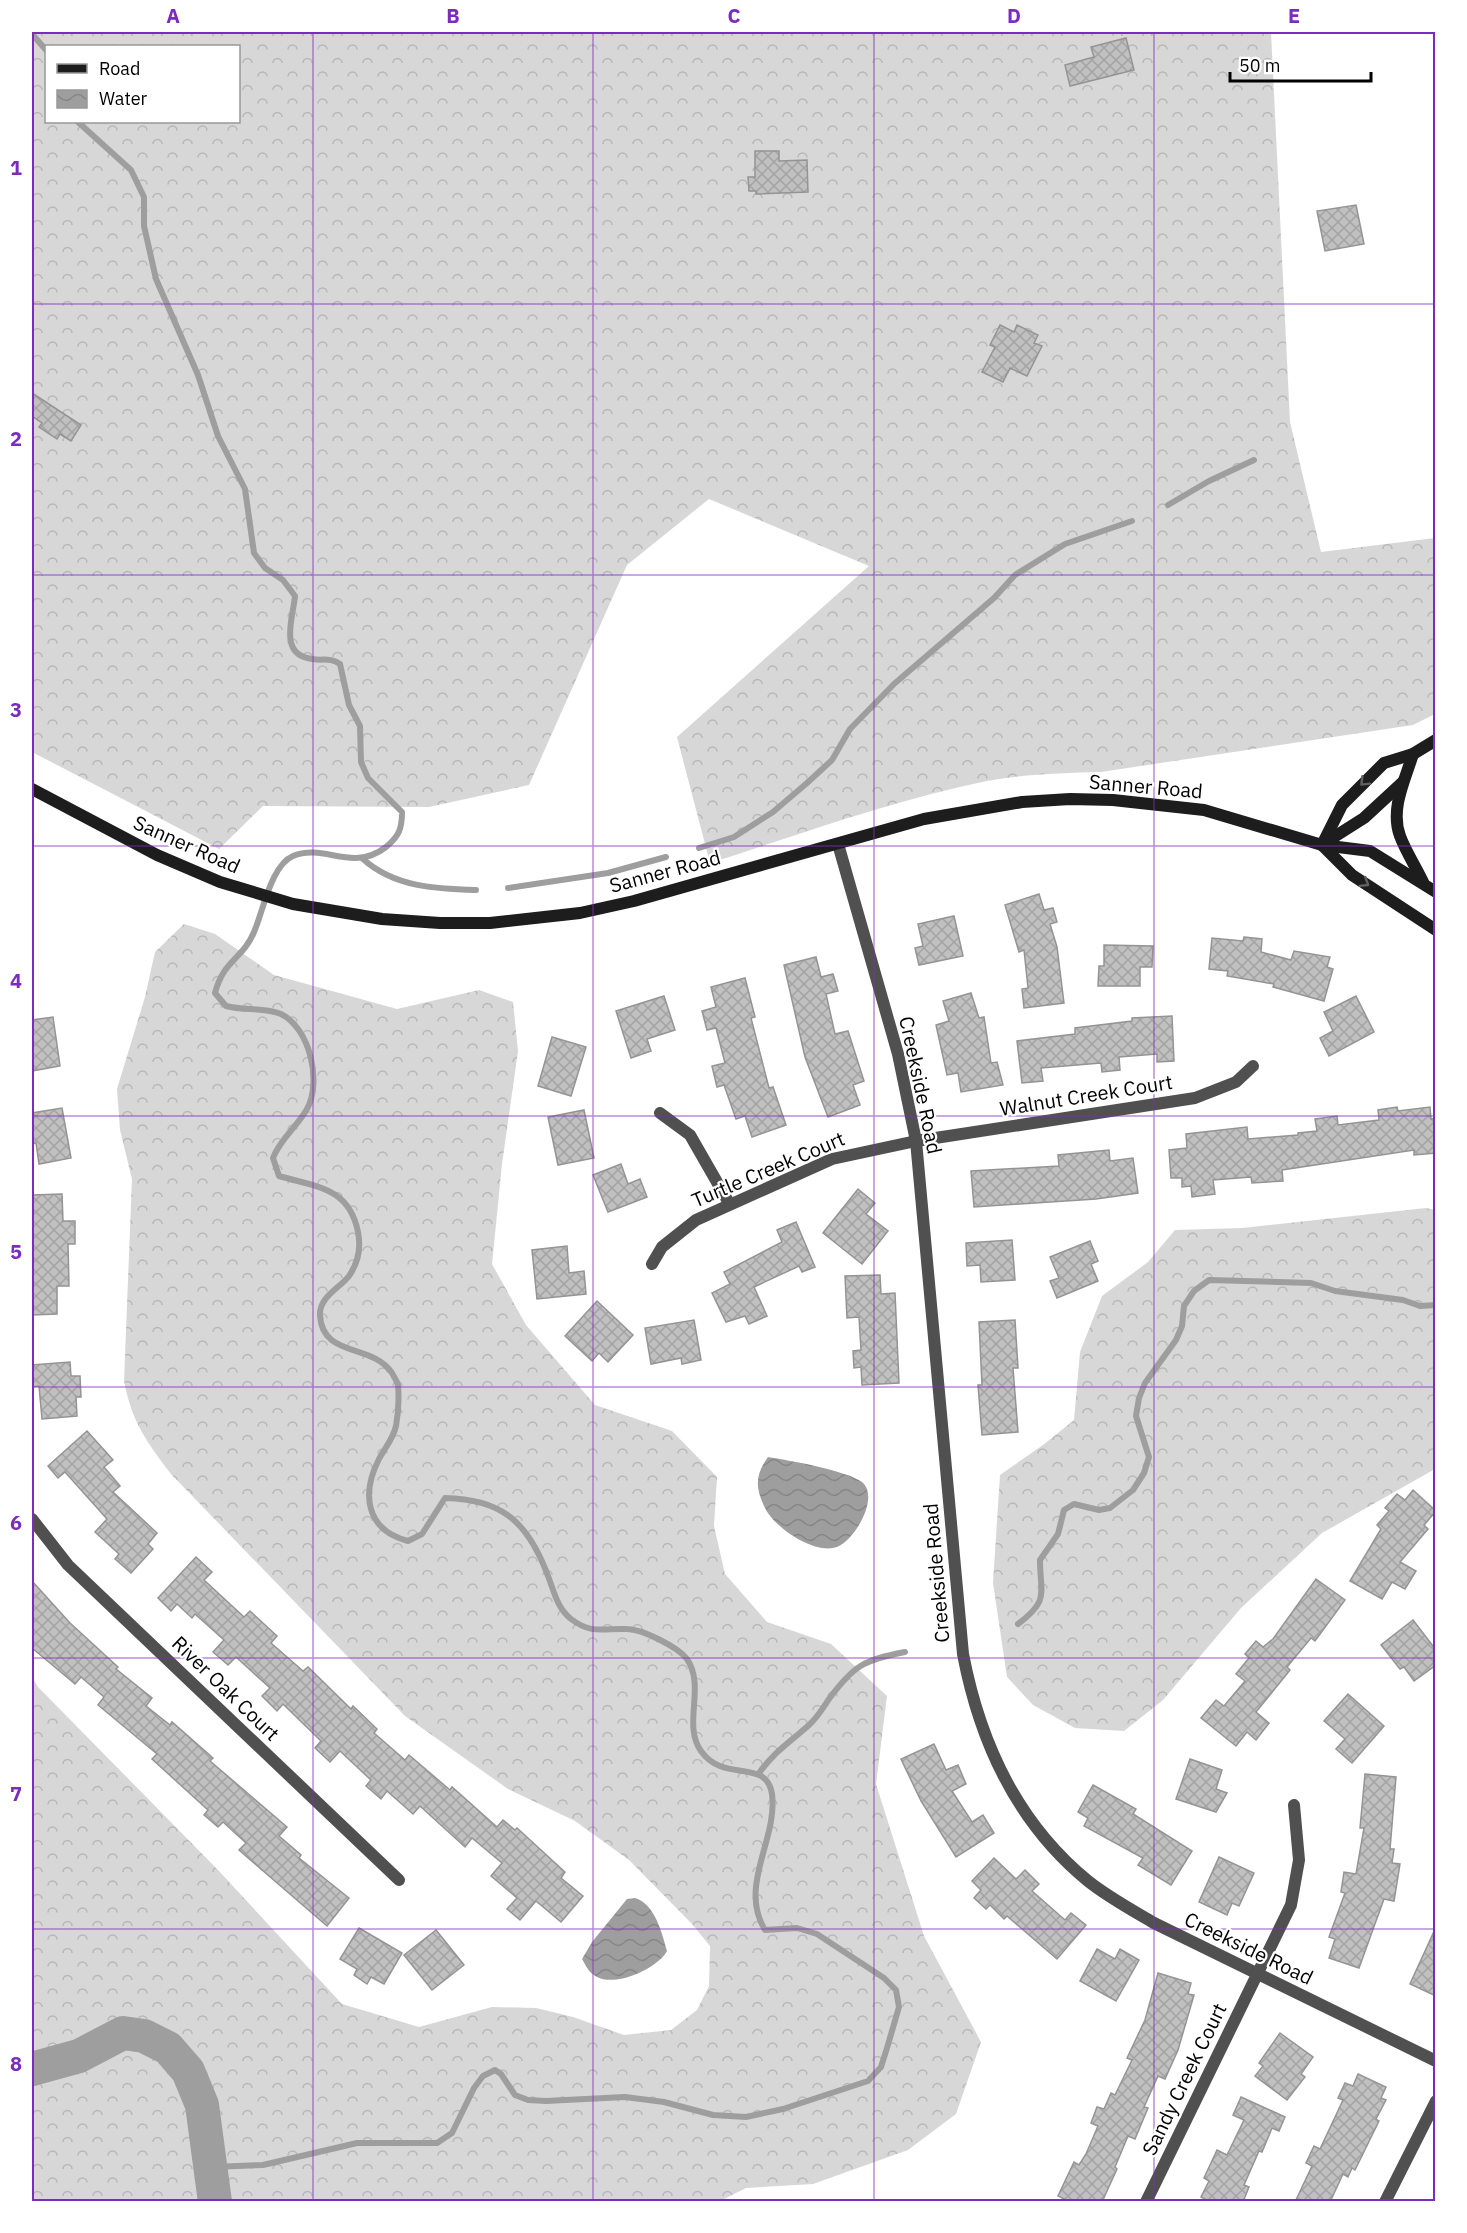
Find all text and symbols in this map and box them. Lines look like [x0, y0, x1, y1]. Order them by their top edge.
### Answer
text: A [166, 2, 180, 29]
text: B [446, 2, 460, 29]
text: C [727, 2, 741, 29]
text: D [1007, 2, 1021, 29]
text: E [1288, 2, 1300, 29]
legend [45, 45, 240, 123]
scale bar [1230, 45, 1371, 83]
text: 50 m [1239, 54, 1281, 77]
text: Road [99, 57, 140, 80]
text: Water [99, 87, 148, 110]
text: 1 [10, 154, 22, 181]
text: 2 [10, 425, 22, 452]
text: 3 [10, 696, 22, 723]
street label: Sanner Road [1088, 768, 1204, 804]
one-way arrow [1360, 774, 1371, 785]
street label: Sanner Road [129, 808, 245, 880]
street label: Sanner Road [606, 843, 724, 899]
one-way arrow [1359, 876, 1369, 888]
text: 4 [10, 967, 22, 994]
street label: Creekside Road [893, 1014, 949, 1156]
street label: Walnut Creek Court [998, 1068, 1174, 1122]
street label: Turtle Creek Court [687, 1125, 849, 1213]
text: 5 [10, 1238, 22, 1265]
street label: Creekside Road [916, 1502, 956, 1644]
text: 6 [10, 1509, 22, 1536]
street label: River Oak Court [166, 1630, 286, 1746]
text: 7 [10, 1780, 22, 1807]
street label: Creekside Road [1180, 1905, 1318, 1991]
street label: Sandy Creek Court [1135, 1998, 1233, 2160]
text: 8 [10, 2050, 22, 2077]

